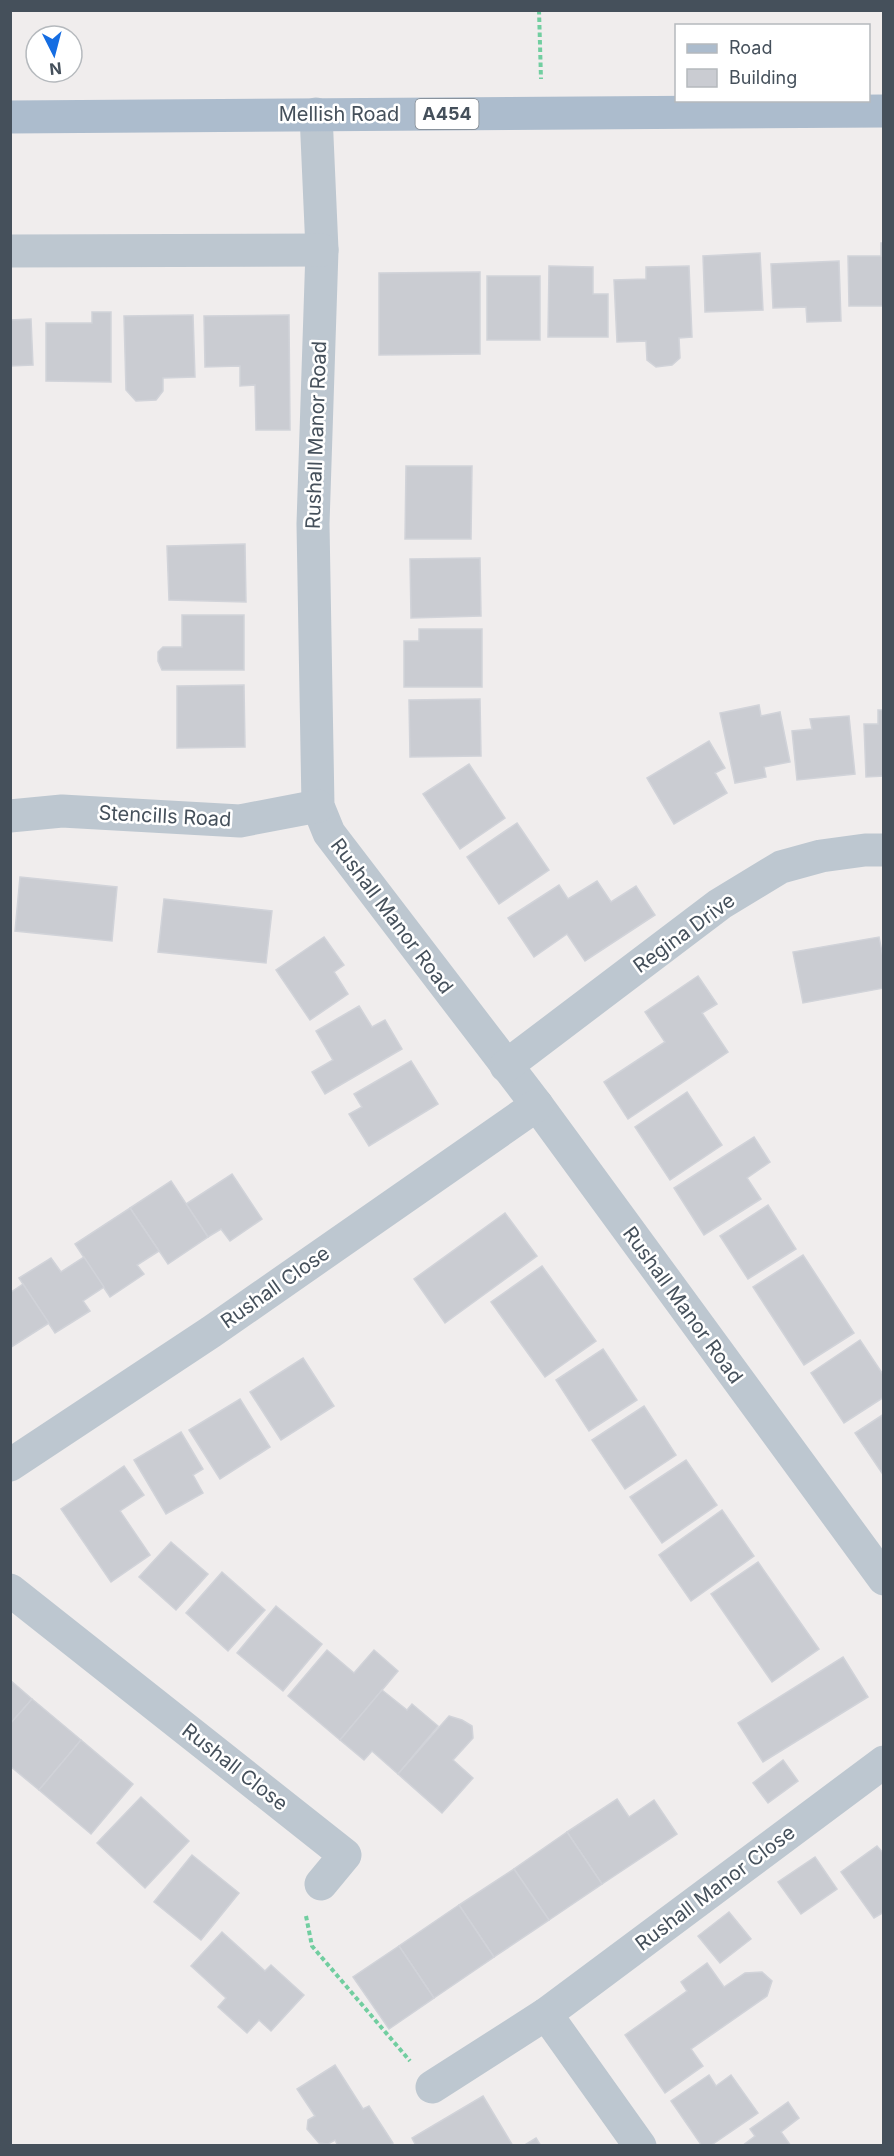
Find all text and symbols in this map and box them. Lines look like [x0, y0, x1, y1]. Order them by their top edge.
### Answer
north arrow [24, 24, 84, 84]
legend [675, 24, 870, 102]
text: Road [729, 37, 772, 58]
text: N [48, 58, 63, 80]
text: Building [729, 67, 797, 88]
road number: A454 [416, 99, 478, 129]
street label: Mellish Road [279, 102, 399, 126]
street label: Rushall Manor Road [301, 341, 331, 529]
street label: Stencills Road [98, 801, 232, 831]
street label: Rushall Manor Road [326, 834, 458, 998]
street label: Regina Drive [629, 888, 739, 978]
street label: Rushall Manor Road [618, 1222, 748, 1388]
street label: Rushall Close [216, 1241, 334, 1333]
street label: Rushall Close [177, 1718, 293, 1816]
street label: Rushall Manor Close [630, 1820, 800, 1956]

